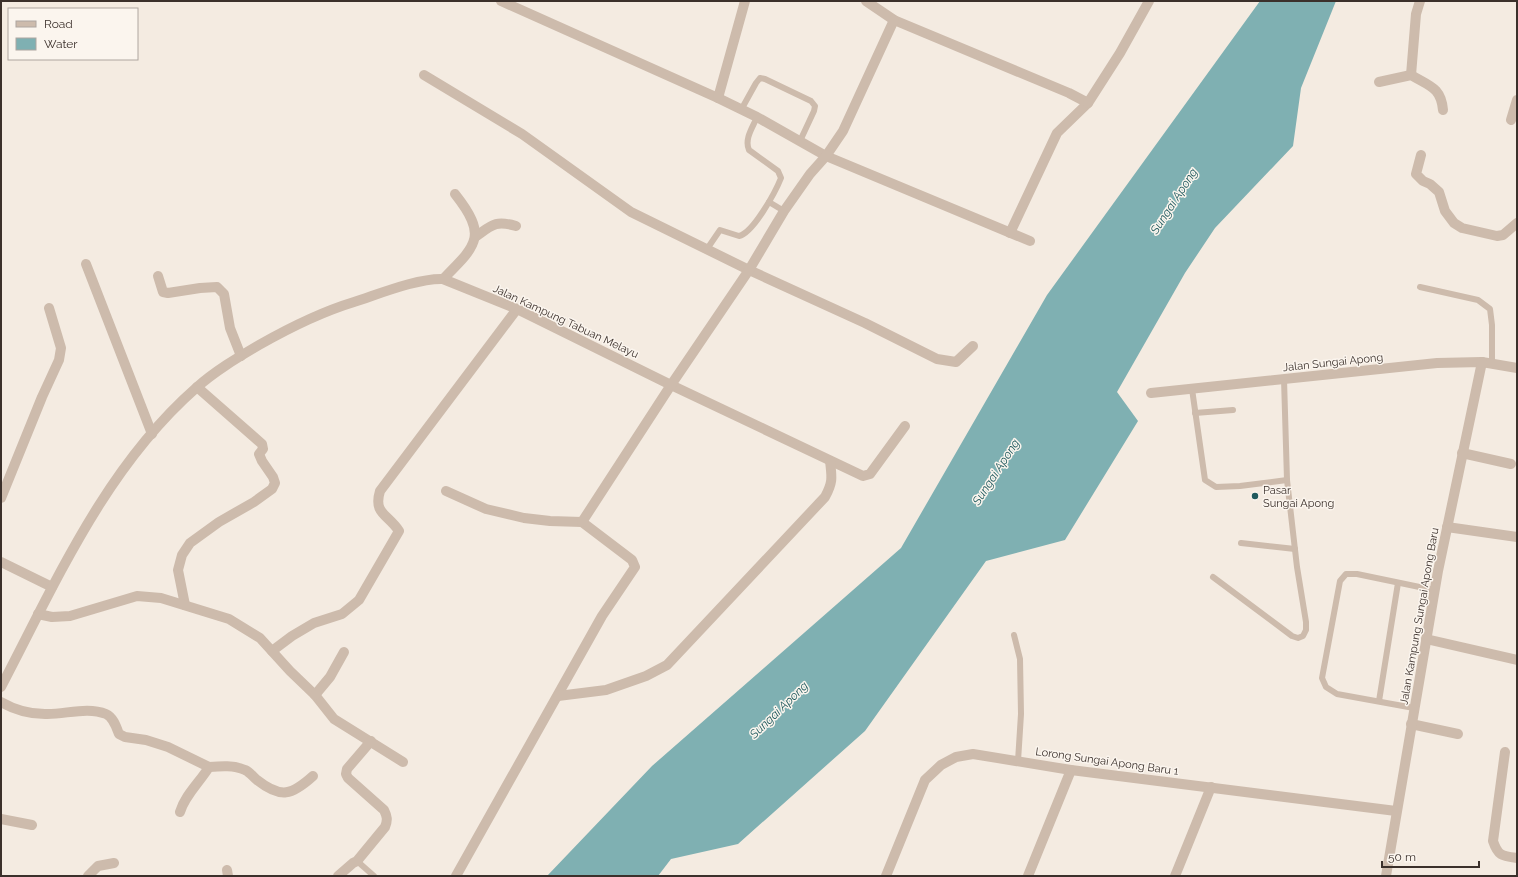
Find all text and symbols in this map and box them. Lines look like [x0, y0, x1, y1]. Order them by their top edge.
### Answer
legend [8, 8, 138, 60]
text: Road [44, 17, 73, 31]
text: Water [44, 37, 78, 51]
water label: Sungai Apong [1147, 165, 1200, 237]
street label: Jalan Kampung Tabuan Melayu [491, 282, 641, 361]
street label: Jalan Sungai Apong [1282, 351, 1384, 374]
water label: Sungai Apong [969, 436, 1022, 508]
place label: Pasar Sungai Apong [1263, 484, 1334, 510]
marker: Pasar Sungai Apong [1250, 491, 1260, 501]
street label: Jalan Kampung Sungai Apong Baru [1397, 526, 1441, 706]
water label: Sungai Apong [746, 679, 811, 742]
street label: Lorong Sungai Apong Baru 1 [1035, 745, 1180, 778]
scale bar [1382, 843, 1479, 869]
text: 50 m [1388, 850, 1416, 864]

